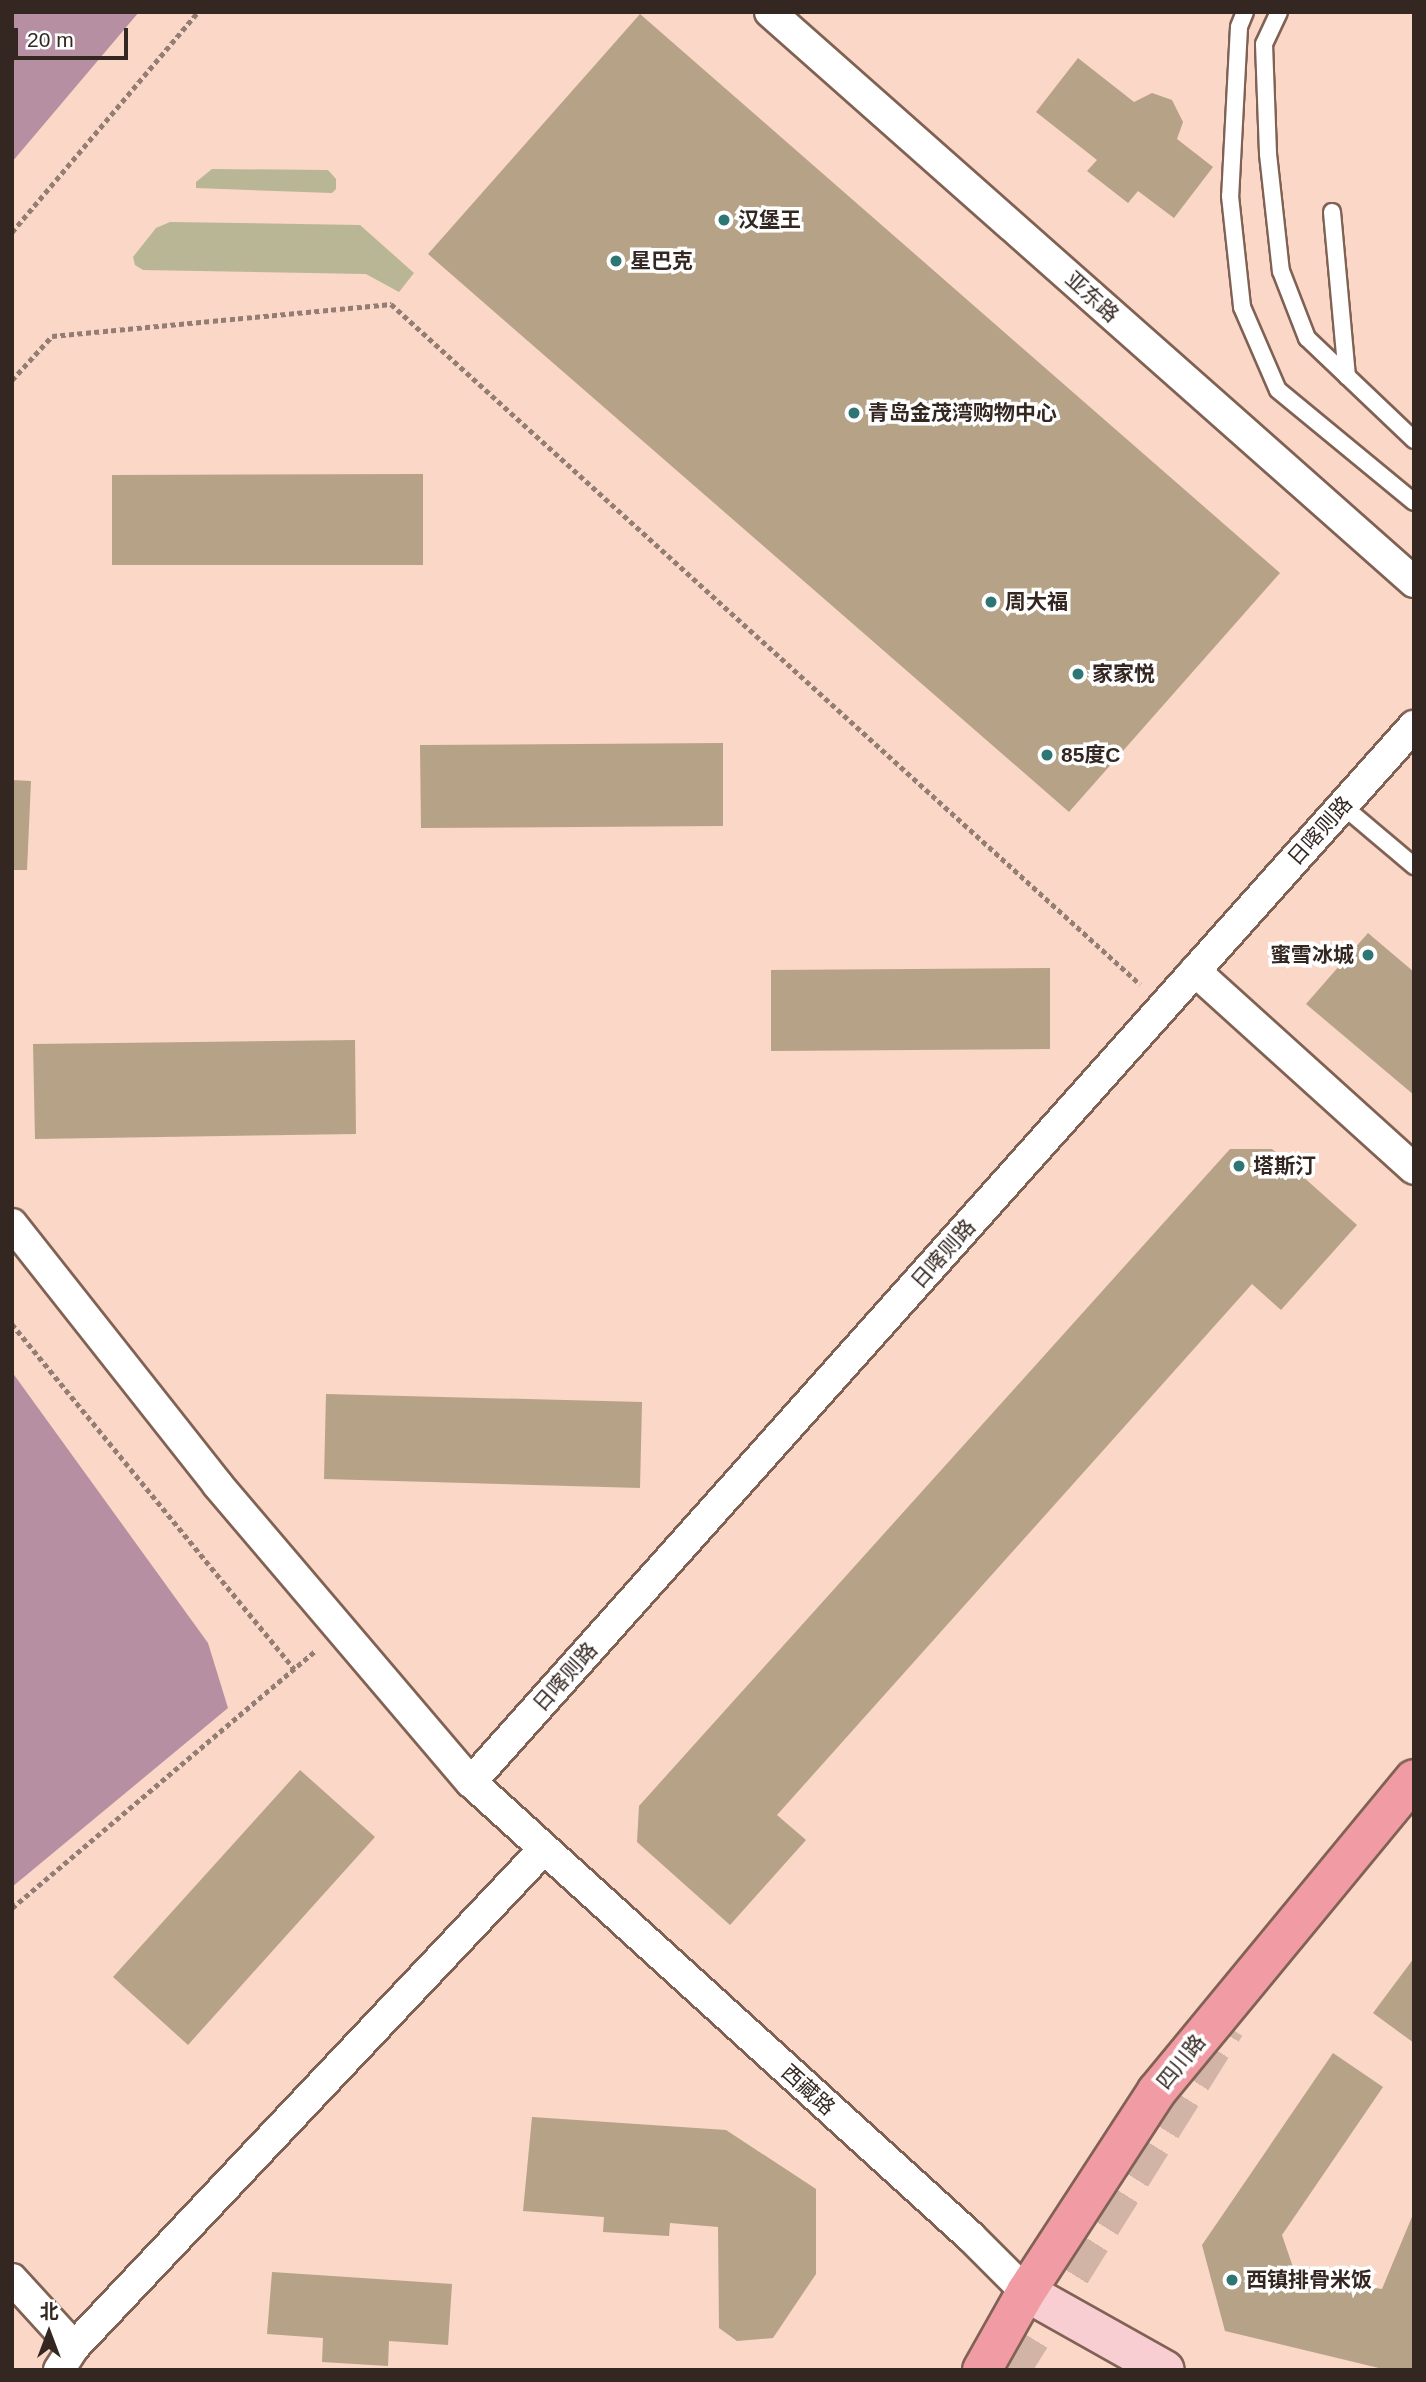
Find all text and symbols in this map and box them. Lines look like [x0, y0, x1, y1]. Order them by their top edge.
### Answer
scale bar [18, 14, 131, 58]
text: 20 m [27, 28, 74, 51]
place label: 汉堡王 [738, 207, 801, 233]
marker: 汉堡王 [716, 212, 732, 228]
place label: 星巴克 [630, 248, 693, 274]
marker: 星巴克 [608, 253, 624, 269]
street label: 亚东路 [1060, 267, 1124, 327]
place label: 青岛金茂湾购物中心 [868, 400, 1057, 426]
marker: 青岛金茂湾购物中心 [846, 405, 862, 421]
place label: 周大福 [1005, 589, 1068, 615]
marker: 周大福 [983, 594, 999, 610]
place label: 家家悦 [1092, 661, 1155, 687]
marker: 家家悦 [1070, 666, 1086, 682]
place label: 85度C [1061, 742, 1121, 768]
marker: 85度C [1039, 747, 1055, 763]
street label: 日喀则路 [1283, 791, 1357, 871]
place label: 蜜雪冰城 [1270, 942, 1354, 968]
marker: 蜜雪冰城 [1360, 947, 1376, 963]
place label: 塔斯汀 [1253, 1153, 1316, 1179]
marker: 塔斯汀 [1231, 1158, 1247, 1174]
street label: 日喀则路 [906, 1214, 980, 1294]
street label: 日喀则路 [528, 1637, 602, 1717]
street label: 四川路 [1151, 2030, 1211, 2094]
street label: 西藏路 [776, 2060, 840, 2120]
place label: 西镇排骨米饭 [1246, 2267, 1372, 2293]
marker: 西镇排骨米饭 [1224, 2272, 1240, 2288]
north arrow [14, 2298, 84, 2368]
text: 北 [39, 2301, 59, 2322]

